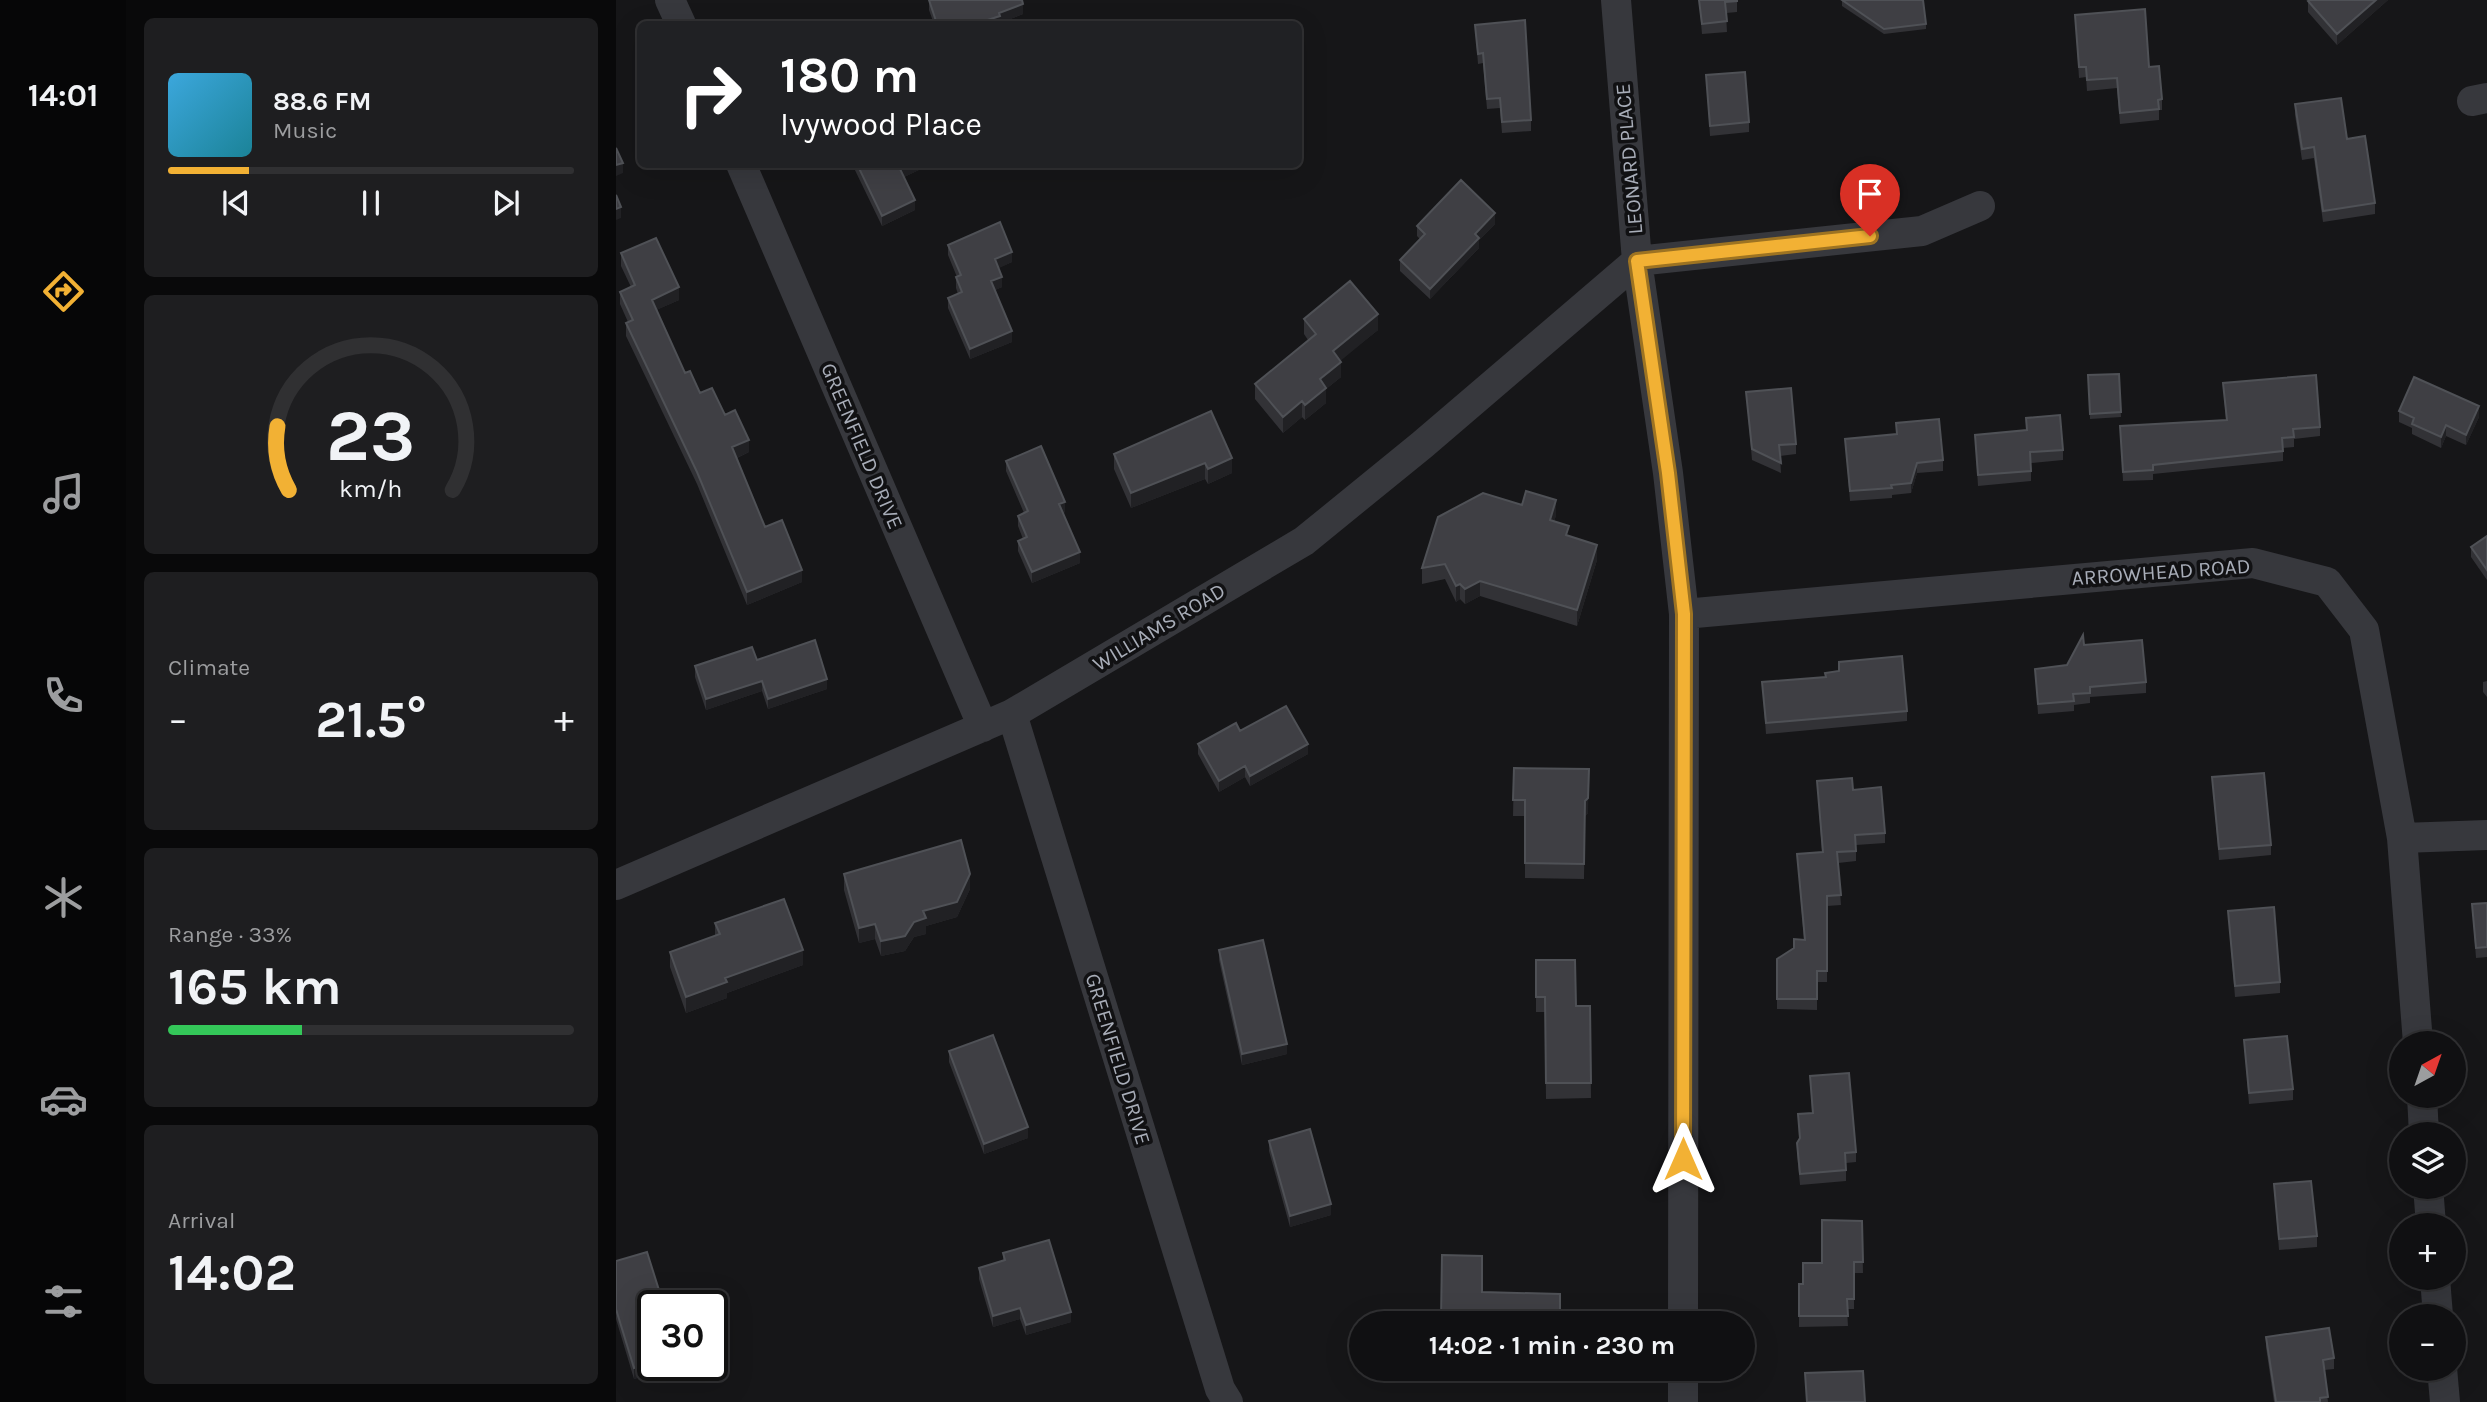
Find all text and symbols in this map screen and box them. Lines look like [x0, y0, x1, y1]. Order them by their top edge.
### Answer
text: 180 m [780, 47, 919, 104]
icon: right [665, 49, 756, 140]
text: 14:01 [28, 77, 98, 114]
street label: LEONARD PLACE [1610, 82, 1648, 236]
text: 88.6 FM [273, 86, 372, 117]
text: Ivywood Place [780, 106, 982, 143]
text: Music [273, 117, 337, 144]
pin [1840, 164, 1900, 236]
icon: arrive [1851, 175, 1889, 213]
icon: previous [217, 184, 255, 222]
icon: pause [352, 184, 390, 222]
icon: next [487, 184, 525, 222]
icon: directions [39, 267, 88, 316]
street label: GREENFIELD DRIVE [816, 359, 908, 533]
text: 23 [326, 394, 416, 479]
icon: music [39, 469, 88, 518]
text: km/h [339, 474, 403, 503]
street label: ARROWHEAD ROAD [2071, 554, 2251, 590]
street label: WILLIAMS ROAD [1089, 578, 1229, 676]
text: Climate [168, 654, 250, 681]
icon: phone [39, 671, 88, 720]
text: 21.5° [315, 689, 427, 750]
text: − [168, 697, 188, 742]
text: + [554, 697, 574, 742]
icon: climate [39, 873, 88, 922]
text: Range · 33% [168, 921, 292, 948]
text: 165 km [168, 956, 342, 1017]
street label: GREENFIELD DRIVE [1081, 970, 1155, 1148]
north arrow [2389, 1031, 2466, 1108]
map controls [2389, 1031, 2466, 1381]
icon: car [39, 1075, 88, 1124]
position arrow [1646, 1122, 1720, 1196]
button: layers [2389, 1122, 2466, 1199]
text: Arrival [168, 1207, 235, 1234]
button: + [2389, 1213, 2466, 1290]
text: 14:02 [168, 1242, 296, 1303]
icon: filters [39, 1277, 88, 1326]
speed limit sign: 30 [637, 1290, 728, 1381]
button: − [2389, 1304, 2466, 1381]
text: 14:02 · 1 min · 230 m [1429, 1330, 1675, 1361]

